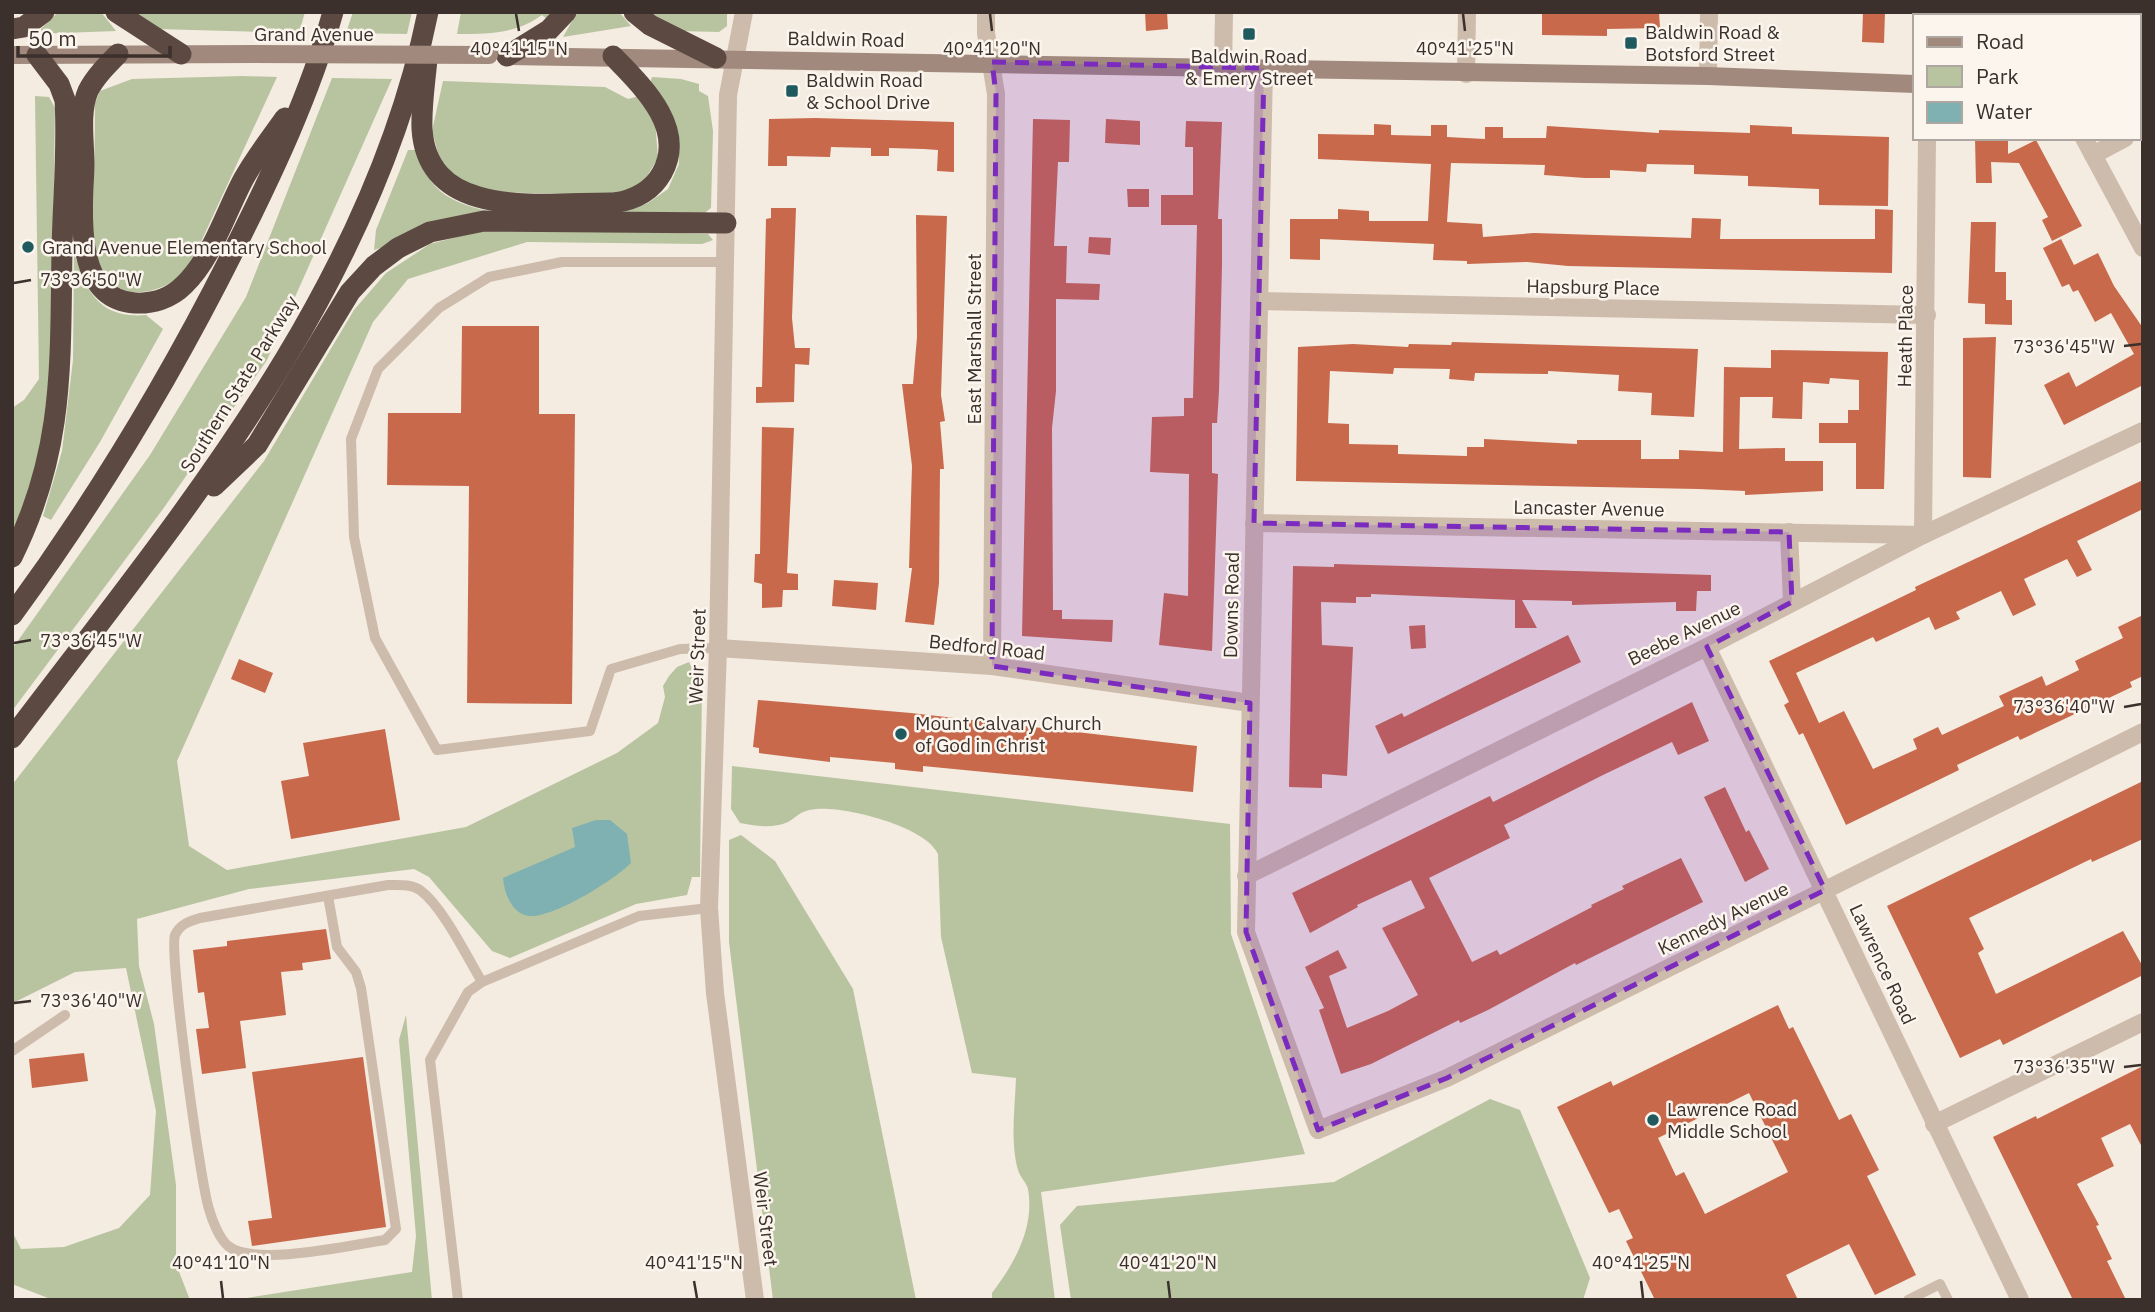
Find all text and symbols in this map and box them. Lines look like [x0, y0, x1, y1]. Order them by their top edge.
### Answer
scale bar [18, 14, 170, 58]
legend [1913, 14, 2141, 140]
place label: Baldwin Road & Botsford Street [1645, 20, 1780, 66]
street label: Grand Avenue [254, 22, 374, 46]
text: 50 m [28, 24, 77, 52]
street label: Baldwin Road [787, 26, 905, 52]
marker: Baldwin Road & Emery Street [1241, 26, 1257, 42]
text: Road [1976, 27, 2024, 55]
marker: Baldwin Road & Botsford Street [1623, 35, 1639, 51]
text: 40°41'15"N [470, 37, 568, 60]
text: 40°41'20"N [943, 37, 1041, 60]
text: 40°41'25"N [1416, 37, 1514, 60]
place label: Baldwin Road & Emery Street [1184, 44, 1314, 90]
text: Park [1976, 62, 2019, 90]
place label: Baldwin Road & School Drive [806, 68, 930, 114]
marker: Baldwin Road & School Drive [784, 83, 800, 99]
text: Water [1976, 97, 2033, 125]
place label: Grand Avenue Elementary School [42, 235, 327, 259]
marker: Grand Avenue Elementary School [20, 239, 36, 255]
street label: East Marshall Street [962, 253, 986, 425]
text: 73°36'50"W [40, 268, 142, 291]
street label: Hapsburg Place [1526, 274, 1660, 300]
street label: Heath Place [1892, 284, 1918, 388]
street label: Southern State Parkway [175, 291, 304, 477]
text: 73°36'45"W [2013, 335, 2115, 358]
street label: Lancaster Avenue [1513, 495, 1665, 521]
street label: Downs Road [1218, 552, 1244, 658]
street label: Beebe Avenue [1624, 595, 1744, 671]
street label: Weir Street [683, 608, 711, 704]
text: 73°36'45"W [40, 629, 142, 652]
street label: Bedford Road [928, 629, 1046, 665]
text: 73°36'40"W [2013, 695, 2115, 718]
place label: Mount Calvary Church of God in Christ [915, 711, 1102, 757]
marker: Mount Calvary Church of God in Christ [893, 726, 909, 742]
street label: Kennedy Avenue [1654, 876, 1792, 960]
street label: Lawrence Road [1845, 900, 1921, 1028]
text: 73°36'40"W [40, 989, 142, 1012]
text: 73°36'35"W [2013, 1055, 2115, 1078]
place label: Lawrence Road Middle School [1667, 1097, 1797, 1143]
marker: Lawrence Road Middle School [1645, 1112, 1661, 1128]
street label: Weir Street [748, 1170, 784, 1268]
text: 40°41'10"N [172, 1251, 270, 1274]
text: 40°41'15"N [645, 1251, 743, 1274]
text: 40°41'20"N [1119, 1251, 1217, 1274]
text: 40°41'25"N [1592, 1251, 1690, 1274]

